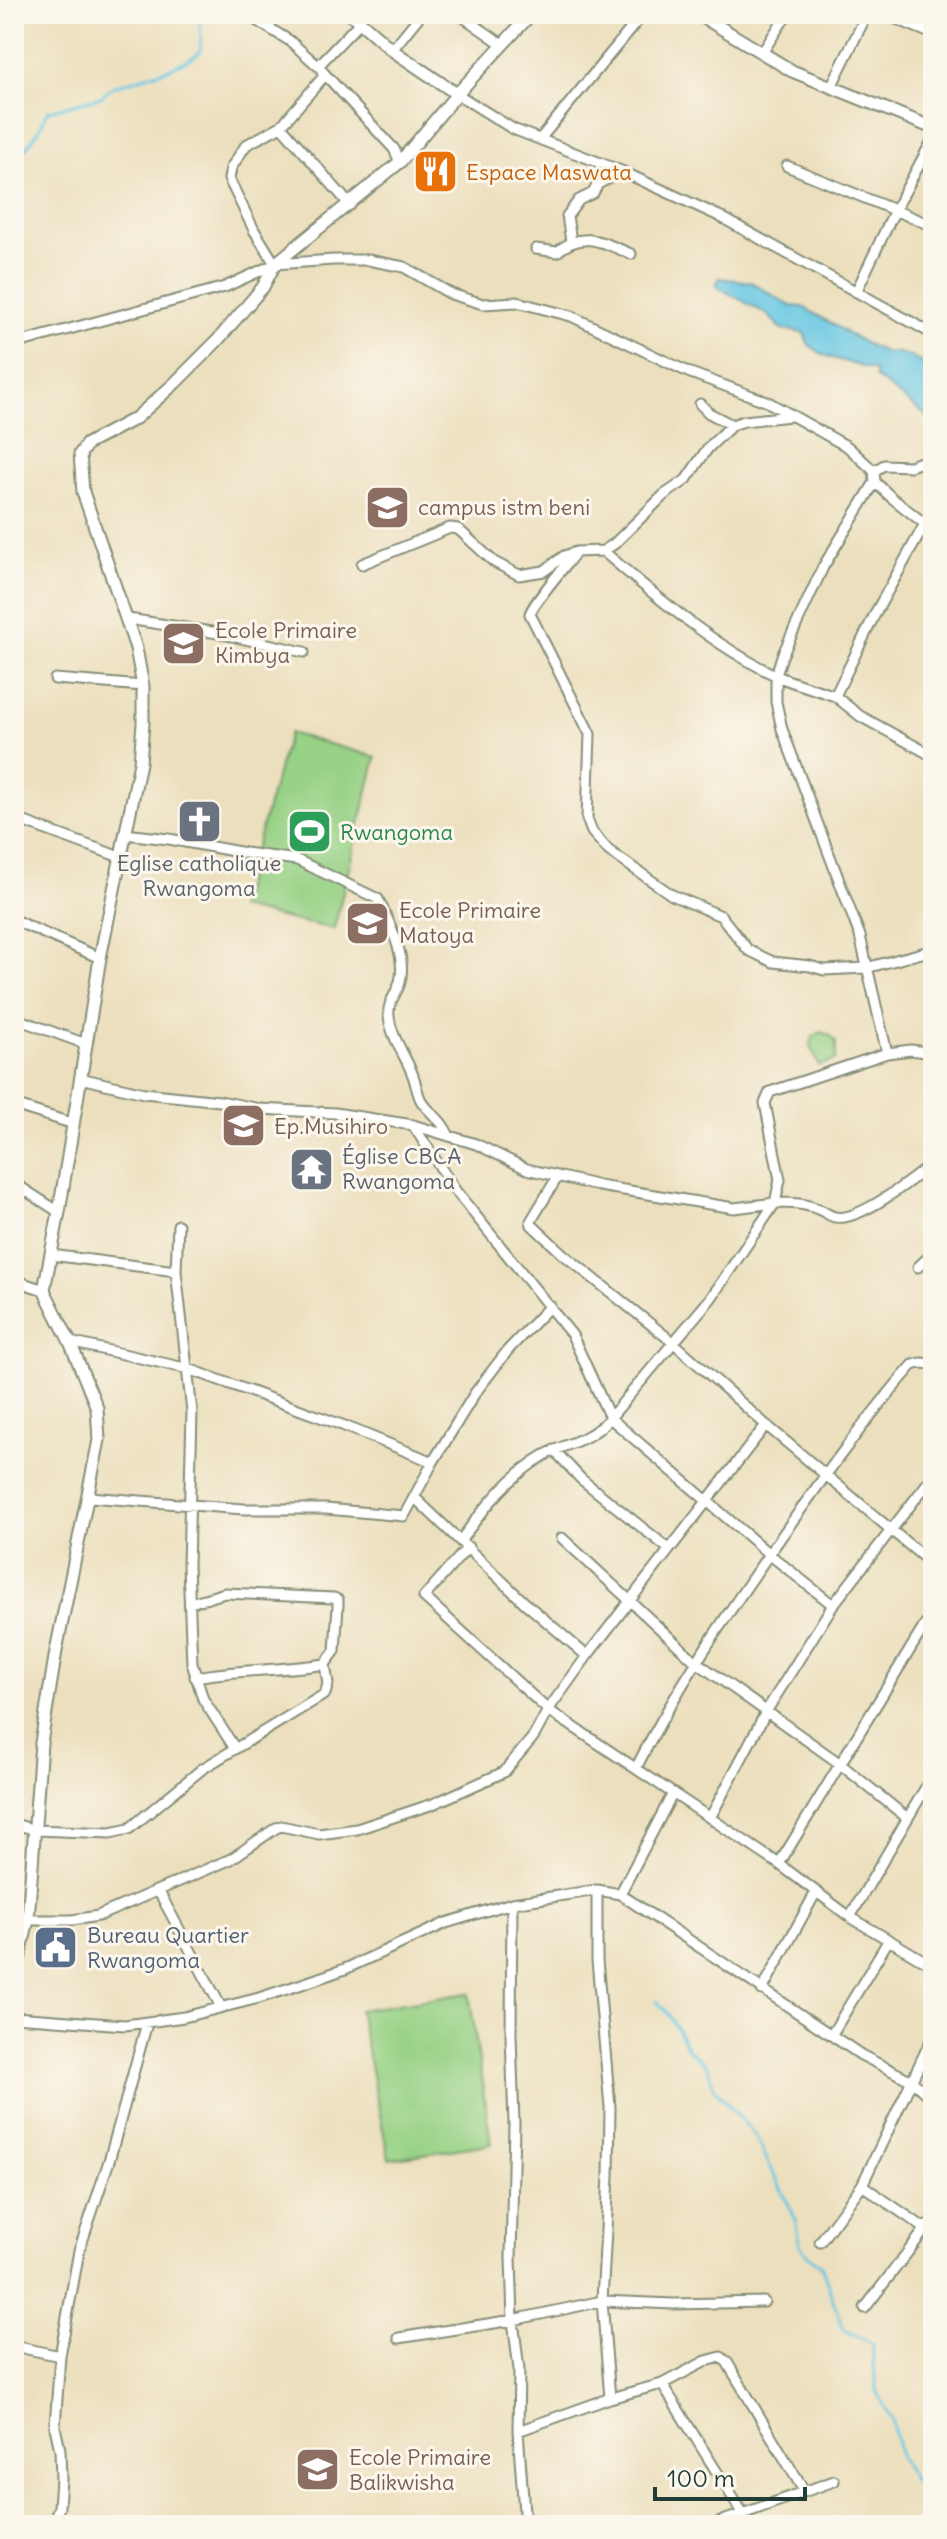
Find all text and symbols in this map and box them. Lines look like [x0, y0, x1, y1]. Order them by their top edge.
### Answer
restaurant icon: Espace Maswata [411, 148, 459, 196]
place label: Espace Maswata [466, 158, 632, 186]
school or university icon: campus istm beni [363, 483, 411, 531]
place label: campus istm beni [418, 493, 590, 521]
place label: Ecole Primaire Kimbya [215, 616, 357, 669]
school or university icon: Ecole Primaire Kimbya [160, 619, 208, 667]
church icon: Eglise catholique Rwangoma [175, 798, 223, 846]
sports icon: Rwangoma [285, 808, 333, 856]
place label: Rwangoma [340, 818, 453, 846]
place label: Eglise catholique Rwangoma [117, 849, 281, 902]
place label: Ecole Primaire Matoya [399, 896, 541, 949]
school or university icon: Ecole Primaire Matoya [344, 899, 392, 947]
school or university icon: Ep.Musihiro [219, 1102, 267, 1150]
place label: Ep.Musihiro [274, 1112, 388, 1140]
place label: Église CBCA Rwangoma [342, 1142, 461, 1195]
temple icon: Église CBCA Rwangoma [287, 1145, 335, 1193]
place label: Bureau Quartier Rwangoma [87, 1921, 249, 1974]
public building icon: Bureau Quartier Rwangoma [32, 1924, 80, 1972]
place label: Ecole Primaire Balikwisha [349, 2443, 491, 2496]
school or university icon: Ecole Primaire Balikwisha [294, 2446, 342, 2494]
scale bar [655, 2451, 805, 2501]
text: 100 m [667, 2463, 735, 2493]

